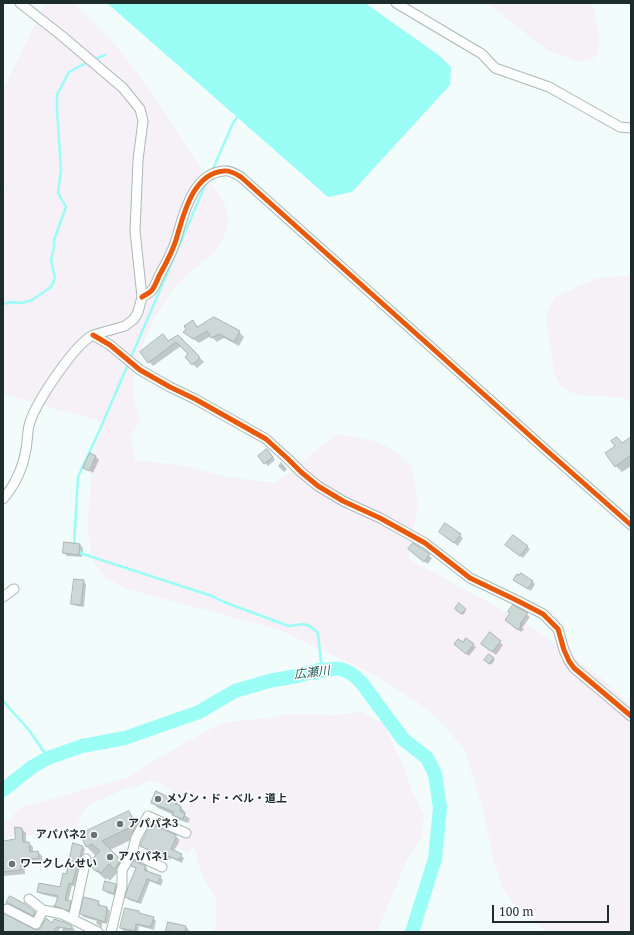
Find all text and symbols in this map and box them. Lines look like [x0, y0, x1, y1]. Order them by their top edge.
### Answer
water label: 広瀬川 [293, 664, 331, 682]
place label: メゾン・ド・ベル・道上 [166, 792, 287, 806]
marker: メゾン・ド・ベル・道上 [153, 794, 163, 804]
place label: アパパネ3 [128, 817, 178, 831]
marker: アパパネ3 [115, 819, 125, 829]
place label: アパパネ2 [36, 828, 86, 842]
marker: アパパネ2 [89, 830, 99, 840]
place label: アパパネ1 [118, 850, 168, 864]
marker: アパパネ1 [105, 852, 115, 862]
place label: ワークしんせい [20, 857, 97, 871]
marker: ワークしんせい [7, 859, 17, 869]
scale bar [494, 897, 611, 923]
text: 100 m [499, 903, 534, 920]

